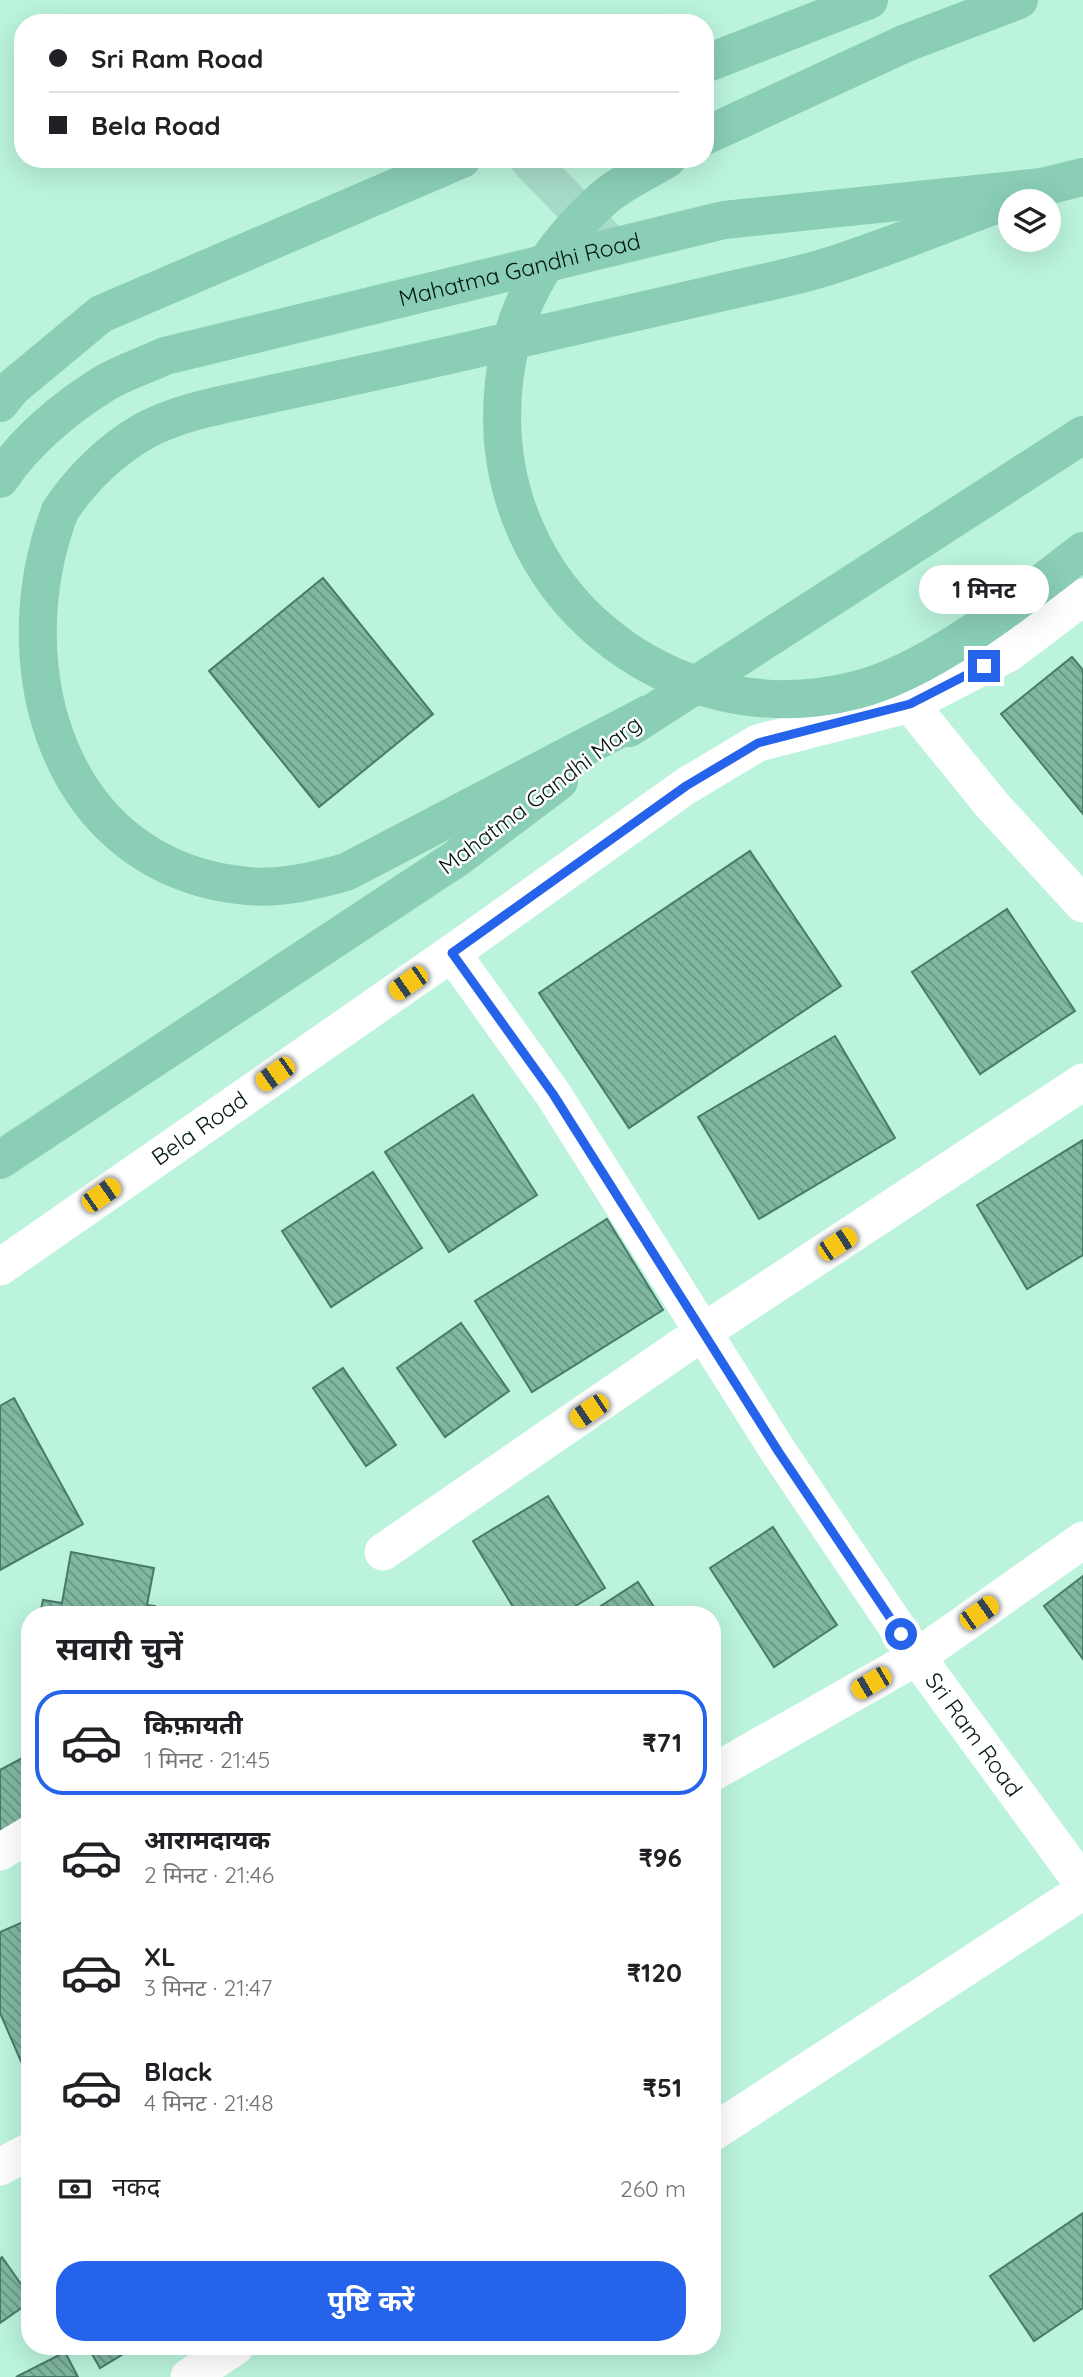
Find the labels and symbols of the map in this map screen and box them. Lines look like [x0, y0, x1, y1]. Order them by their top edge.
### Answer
street label: Mahatma Gandhi Road [396, 226, 643, 313]
callout: 1 मिनट [919, 564, 1049, 614]
route end [968, 650, 1000, 682]
street label: Mahatma Gandhi Marg [433, 709, 647, 880]
car [385, 962, 432, 1004]
car [252, 1053, 299, 1095]
street label: Bela Road [146, 1084, 253, 1171]
car [78, 1174, 125, 1216]
car [814, 1224, 861, 1264]
car [566, 1391, 613, 1431]
car [956, 1592, 1003, 1634]
route start [885, 1618, 917, 1650]
car [848, 1663, 895, 1703]
street label: Sri Ram Road [919, 1666, 1029, 1802]

